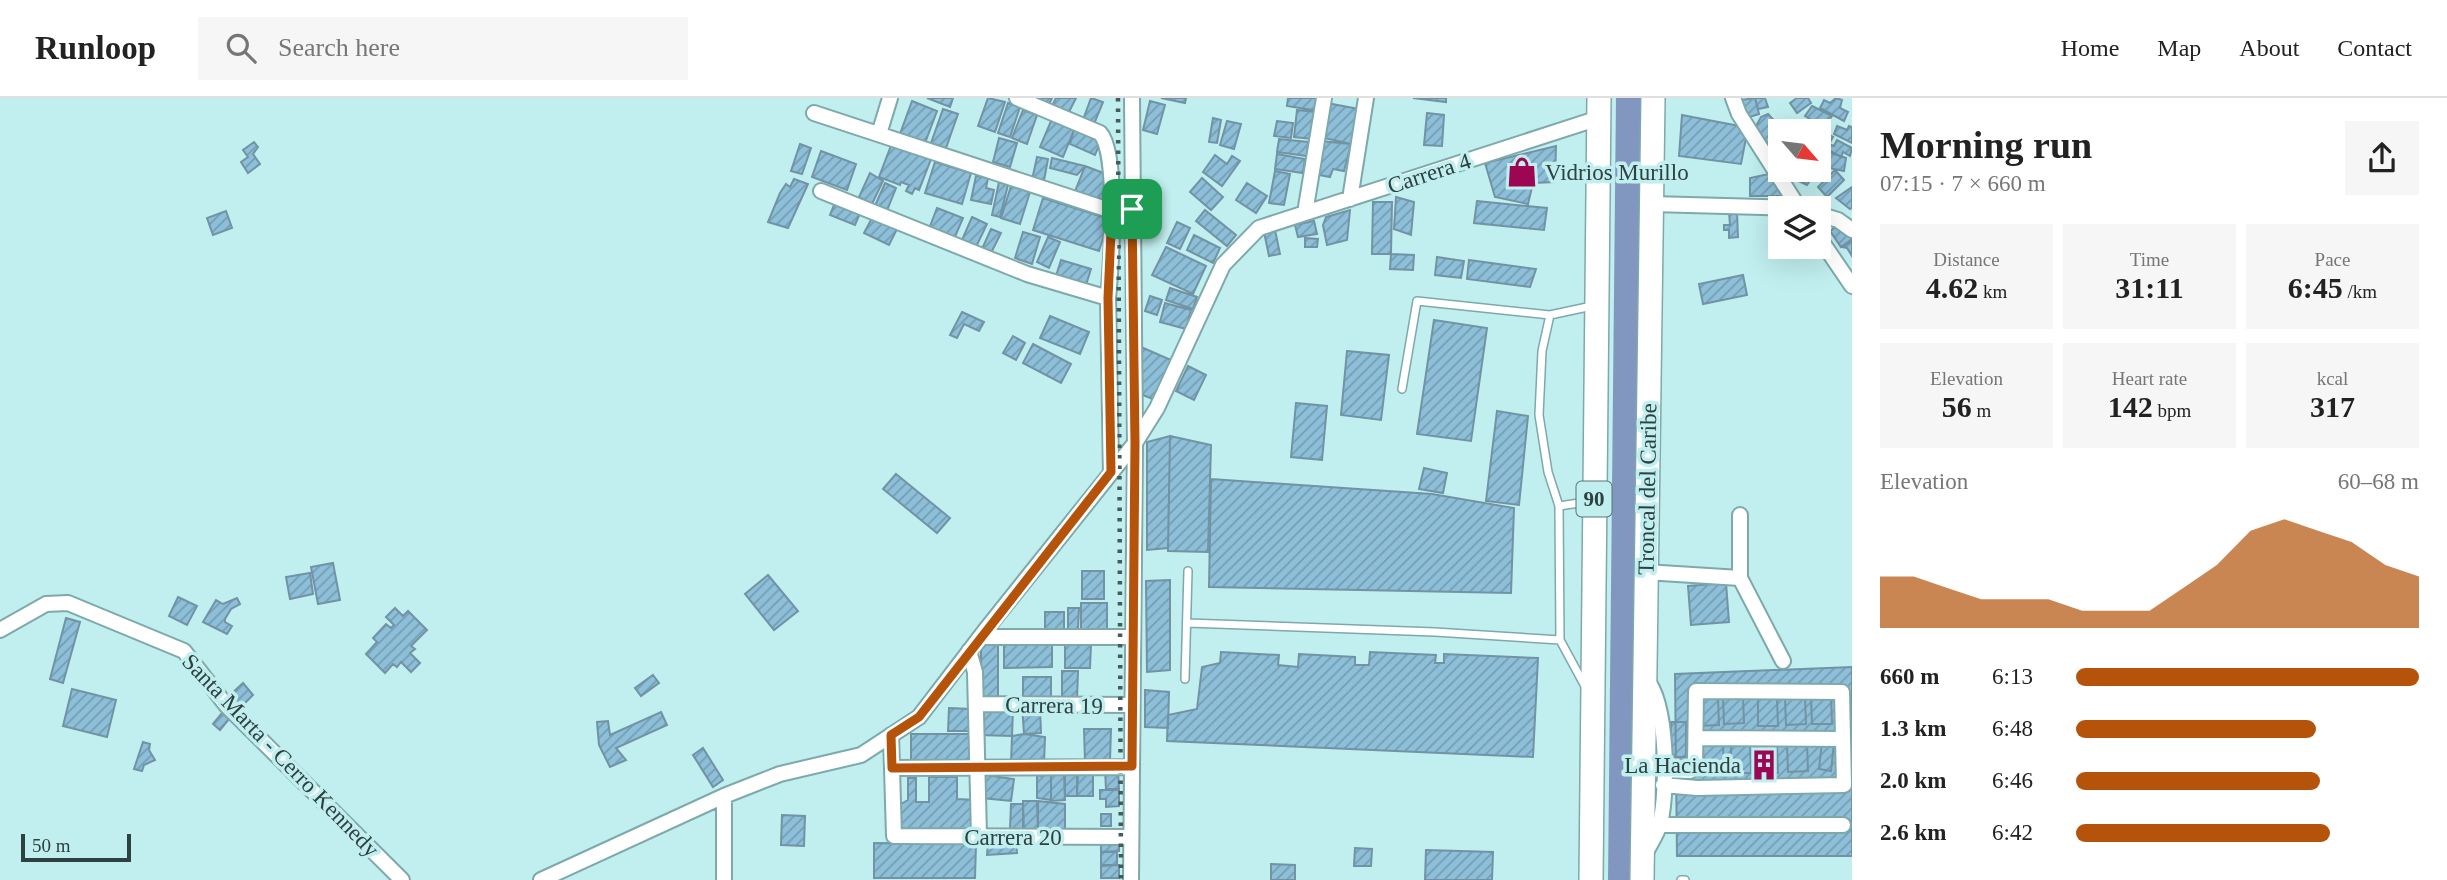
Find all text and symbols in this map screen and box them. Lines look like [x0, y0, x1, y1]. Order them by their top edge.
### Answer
search box [198, 17, 688, 80]
icon: search [222, 29, 260, 67]
text: Runloop [35, 30, 156, 66]
text: Search here [278, 33, 400, 62]
text: Home [2061, 35, 2119, 61]
text: Map [2157, 35, 2201, 61]
text: About [2239, 35, 2299, 61]
text: Contact [2337, 35, 2412, 61]
north arrow [1768, 119, 1830, 182]
map controls [1768, 119, 1831, 259]
button: share [2345, 121, 2419, 195]
text: Morning run [1880, 124, 2092, 166]
street label: Carrera 4 [1384, 148, 1474, 199]
shop icon: Vidrios Murillo [1505, 155, 1539, 189]
place label: Vidrios Murillo [1545, 160, 1689, 185]
text: 07:15 · 7 × 660 m [1880, 171, 2046, 196]
pin [1102, 179, 1162, 239]
icon: arrive [1113, 190, 1151, 228]
button: layers [1768, 196, 1831, 259]
text: Distance [1933, 249, 2000, 270]
text: Time [2130, 249, 2169, 270]
text: Pace [2315, 249, 2350, 270]
text: 4.62 [1926, 271, 1978, 304]
text: 31:11 [2115, 271, 2184, 304]
text: 6:45 [2288, 271, 2343, 304]
text: km [1978, 281, 2007, 302]
text: /km [2343, 281, 2377, 302]
text: Elevation [1930, 368, 2003, 389]
text: Heart rate [2112, 368, 2187, 389]
text: kcal [2317, 368, 2348, 389]
text: 56 [1942, 390, 1972, 423]
text: 142 [2108, 390, 2153, 423]
text: 317 [2310, 390, 2355, 423]
text: m [1972, 400, 1991, 421]
text: bpm [2153, 400, 2191, 421]
street label: Troncal del Caribe [1634, 403, 1661, 575]
text: Elevation [1880, 469, 1968, 494]
text: 60–68 m [2338, 469, 2419, 494]
road number: 90 [1576, 482, 1612, 516]
street label: Santa Marta - Cerro Kennedy [177, 649, 384, 862]
text: 660 m [1880, 664, 1939, 689]
text: 6:13 [1992, 664, 2033, 689]
street label: Carrera 19 [1005, 692, 1103, 719]
text: 1.3 km [1880, 716, 1946, 741]
text: 6:48 [1992, 716, 2033, 741]
building icon: La Hacienda [1747, 748, 1781, 782]
place label: La Hacienda [1624, 753, 1741, 778]
text: 2.0 km [1880, 768, 1946, 793]
text: 6:46 [1992, 768, 2033, 793]
text: 2.6 km [1880, 820, 1946, 845]
text: 6:42 [1992, 820, 2033, 845]
street label: Carrera 20 [964, 825, 1062, 850]
scale bar [21, 831, 131, 863]
text: 50 m [32, 835, 71, 856]

